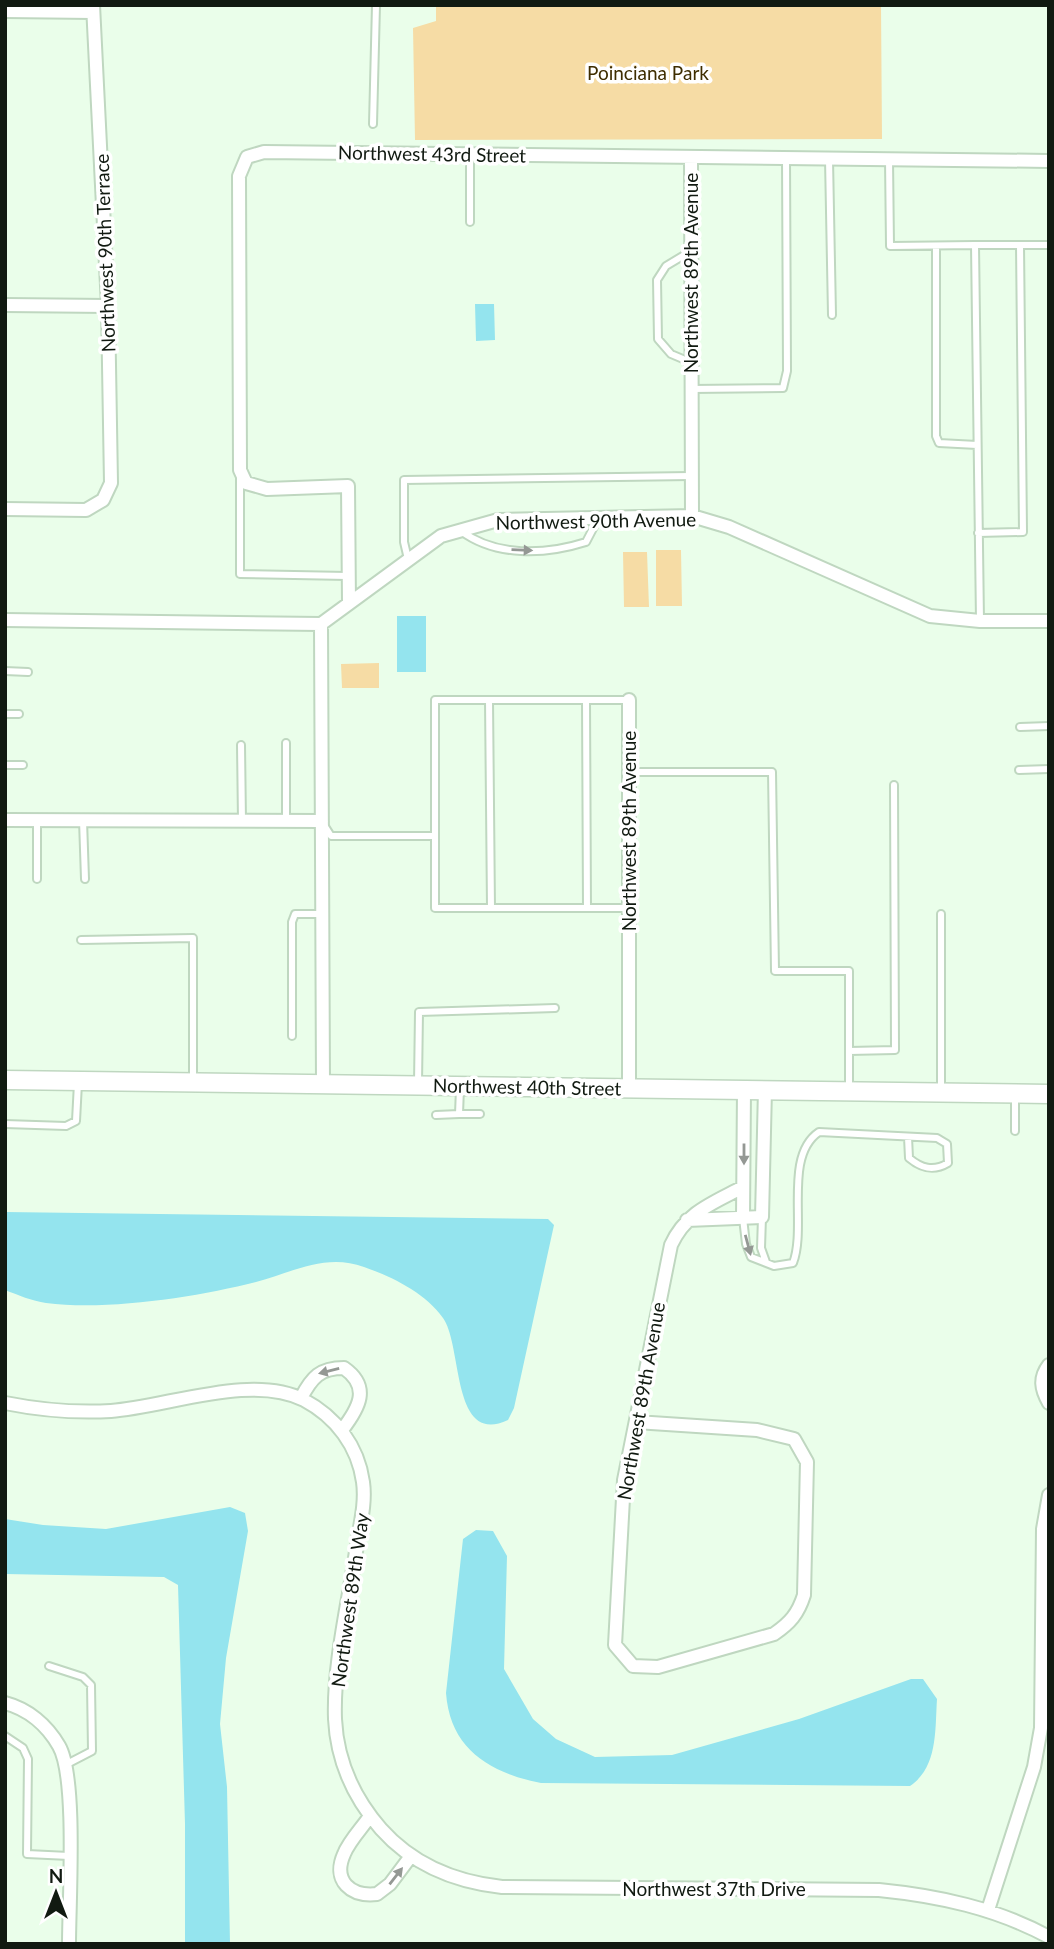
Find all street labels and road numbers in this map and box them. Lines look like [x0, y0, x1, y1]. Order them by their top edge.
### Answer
street label: Northwest 43rd Street [338, 140, 526, 167]
street label: Northwest 90th Terrace [90, 153, 119, 353]
street label: Northwest 89th Avenue [679, 173, 702, 373]
street label: Northwest 90th Avenue [496, 507, 696, 534]
street label: Northwest 89th Avenue [617, 731, 640, 931]
street label: Northwest 40th Street [433, 1073, 622, 1100]
street label: Northwest 89th Avenue [612, 1300, 669, 1502]
street label: Northwest 89th Way [326, 1511, 373, 1689]
street label: Northwest 37th Drive [622, 1877, 806, 1900]

